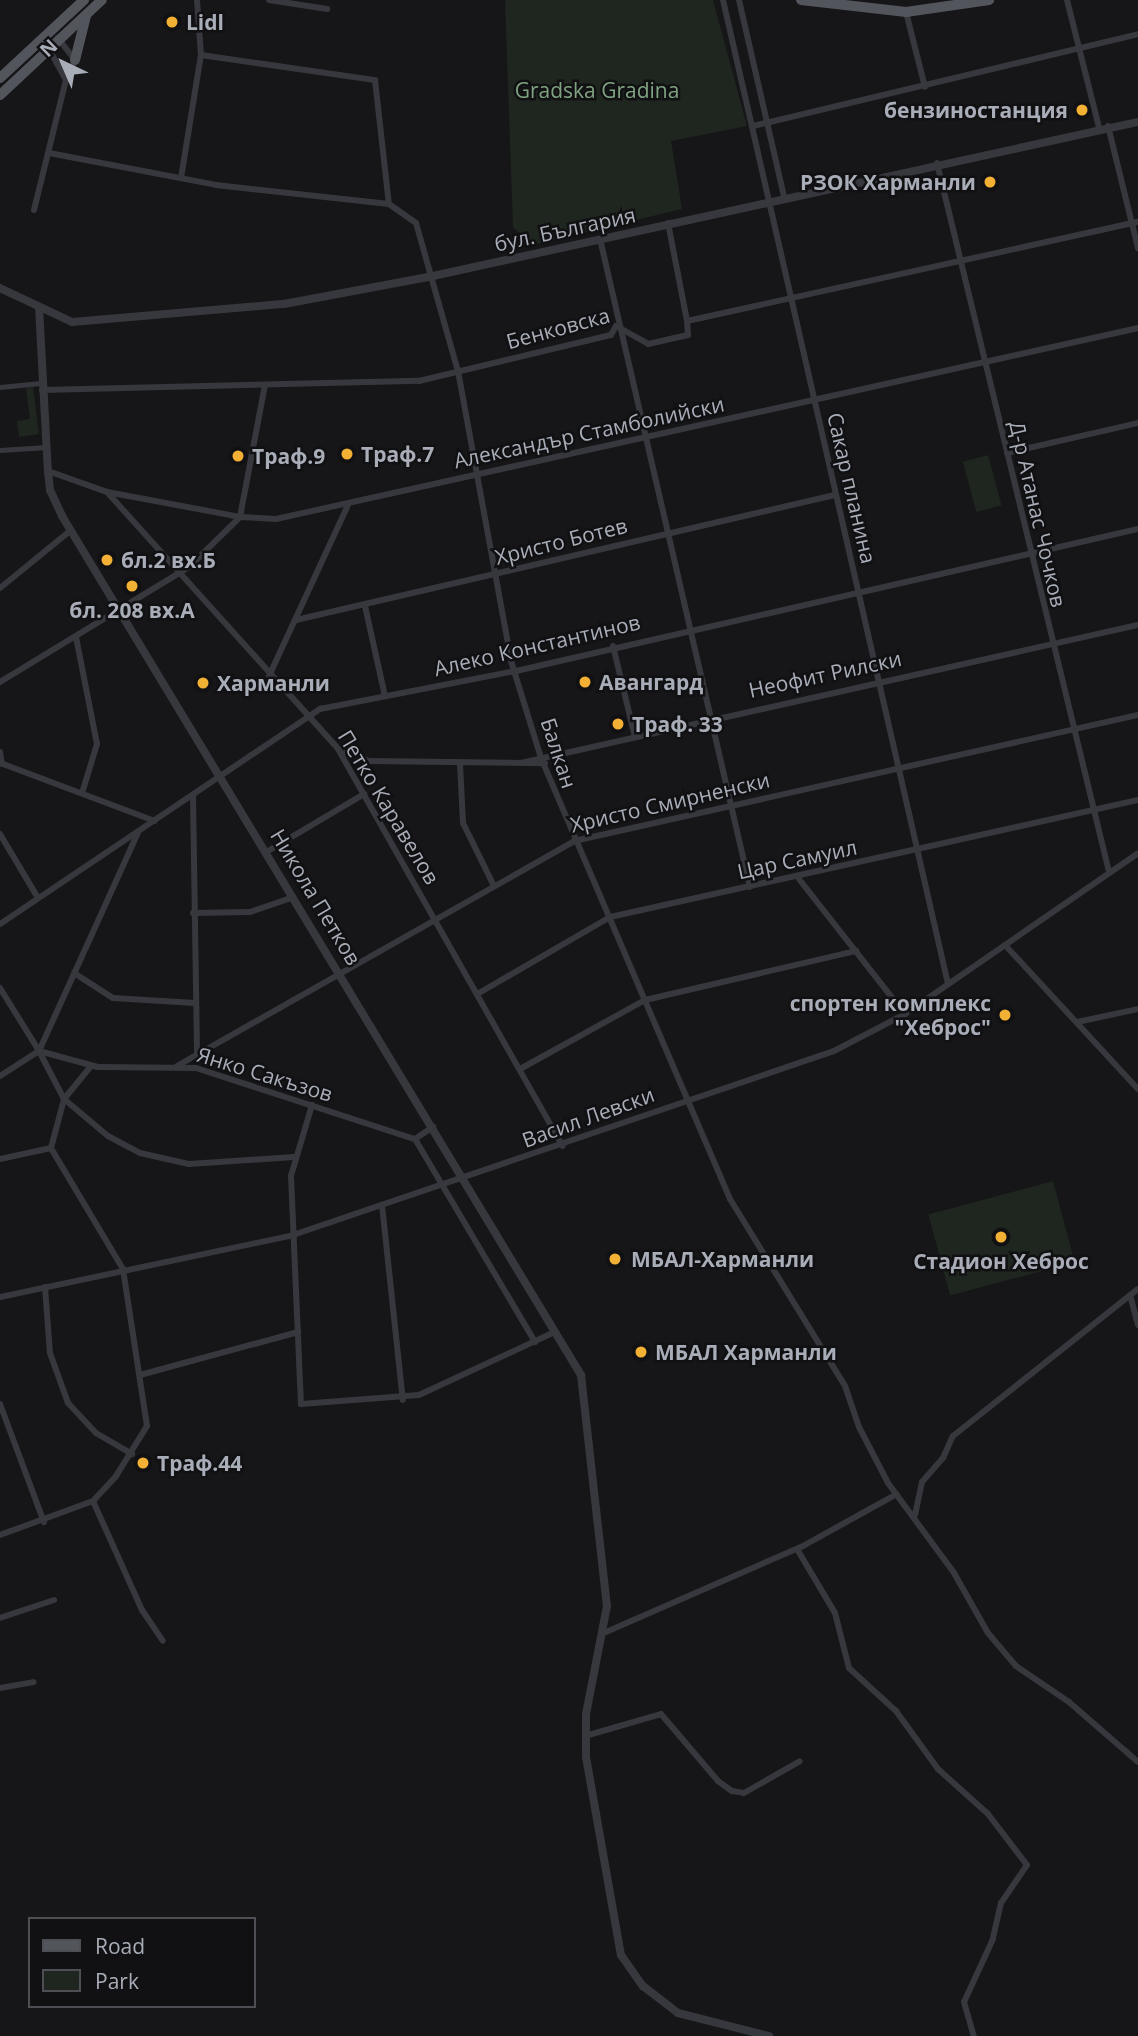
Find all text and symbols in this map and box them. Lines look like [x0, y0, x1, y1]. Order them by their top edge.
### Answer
place label: Lidl [186, 9, 224, 35]
marker: Lidl [164, 14, 180, 30]
north arrow [28, 28, 98, 98]
text: N [34, 33, 63, 63]
park label: Gradska Gradina [515, 77, 679, 103]
place label: бензиностанция [884, 97, 1068, 123]
marker: бензиностанция [1074, 102, 1090, 118]
place label: РЗОК Харманли [800, 169, 976, 195]
marker: РЗОК Харманли [982, 174, 998, 190]
street label: бул. България [492, 202, 638, 256]
street label: Бенковска [504, 302, 612, 354]
street label: Александър Стамболийски [451, 391, 727, 473]
street label: Сакар планина [822, 410, 882, 566]
street label: Д-р Атанас Чочков [1004, 418, 1072, 610]
place label: Траф.7 [361, 441, 434, 467]
place label: Траф.9 [252, 443, 325, 469]
marker: Траф.7 [339, 446, 355, 462]
marker: Траф.9 [230, 448, 246, 464]
street label: Христо Ботев [492, 512, 630, 570]
place label: бл.2 вх.Б [121, 547, 216, 573]
marker: бл.2 вх.Б [99, 552, 115, 568]
marker: бл. 208 вх.А [124, 578, 140, 594]
place label: бл. 208 вх.А [69, 597, 195, 623]
street label: Алеко Константинов [431, 609, 643, 681]
street label: Неофит Рилски [746, 645, 904, 703]
place label: Авангард [599, 669, 703, 695]
place label: Харманли [217, 670, 330, 696]
marker: Авангард [577, 674, 593, 690]
marker: Харманли [195, 675, 211, 691]
place label: Траф. 33 [632, 711, 723, 737]
street label: Балкан [536, 715, 582, 791]
marker: Траф. 33 [610, 716, 626, 732]
street label: Петко Каравелов [333, 725, 445, 889]
street label: Христо Смирненски [568, 767, 772, 837]
street label: Никола Петков [266, 825, 366, 969]
street label: Цар Самуил [735, 834, 859, 884]
place label: спортен комплекс "Хеброс" [790, 990, 991, 1040]
marker: спортен комплекс "Хеброс" [997, 1007, 1013, 1023]
street label: Янко Сакъзов [194, 1041, 336, 1107]
street label: Васил Левски [518, 1081, 658, 1153]
marker: Стадион Хеброс [993, 1229, 1009, 1245]
place label: МБАЛ-Харманли [631, 1246, 814, 1272]
place label: Стадион Хеброс [913, 1248, 1089, 1274]
marker: МБАЛ-Харманли [605, 1249, 625, 1269]
place label: МБАЛ Харманли [655, 1339, 837, 1365]
marker: МБАЛ Харманли [633, 1344, 649, 1360]
place label: Траф.44 [157, 1450, 242, 1476]
marker: Траф.44 [135, 1455, 151, 1471]
legend [28, 1917, 256, 2008]
text: Road [95, 1932, 145, 1960]
text: Park [95, 1967, 139, 1995]

